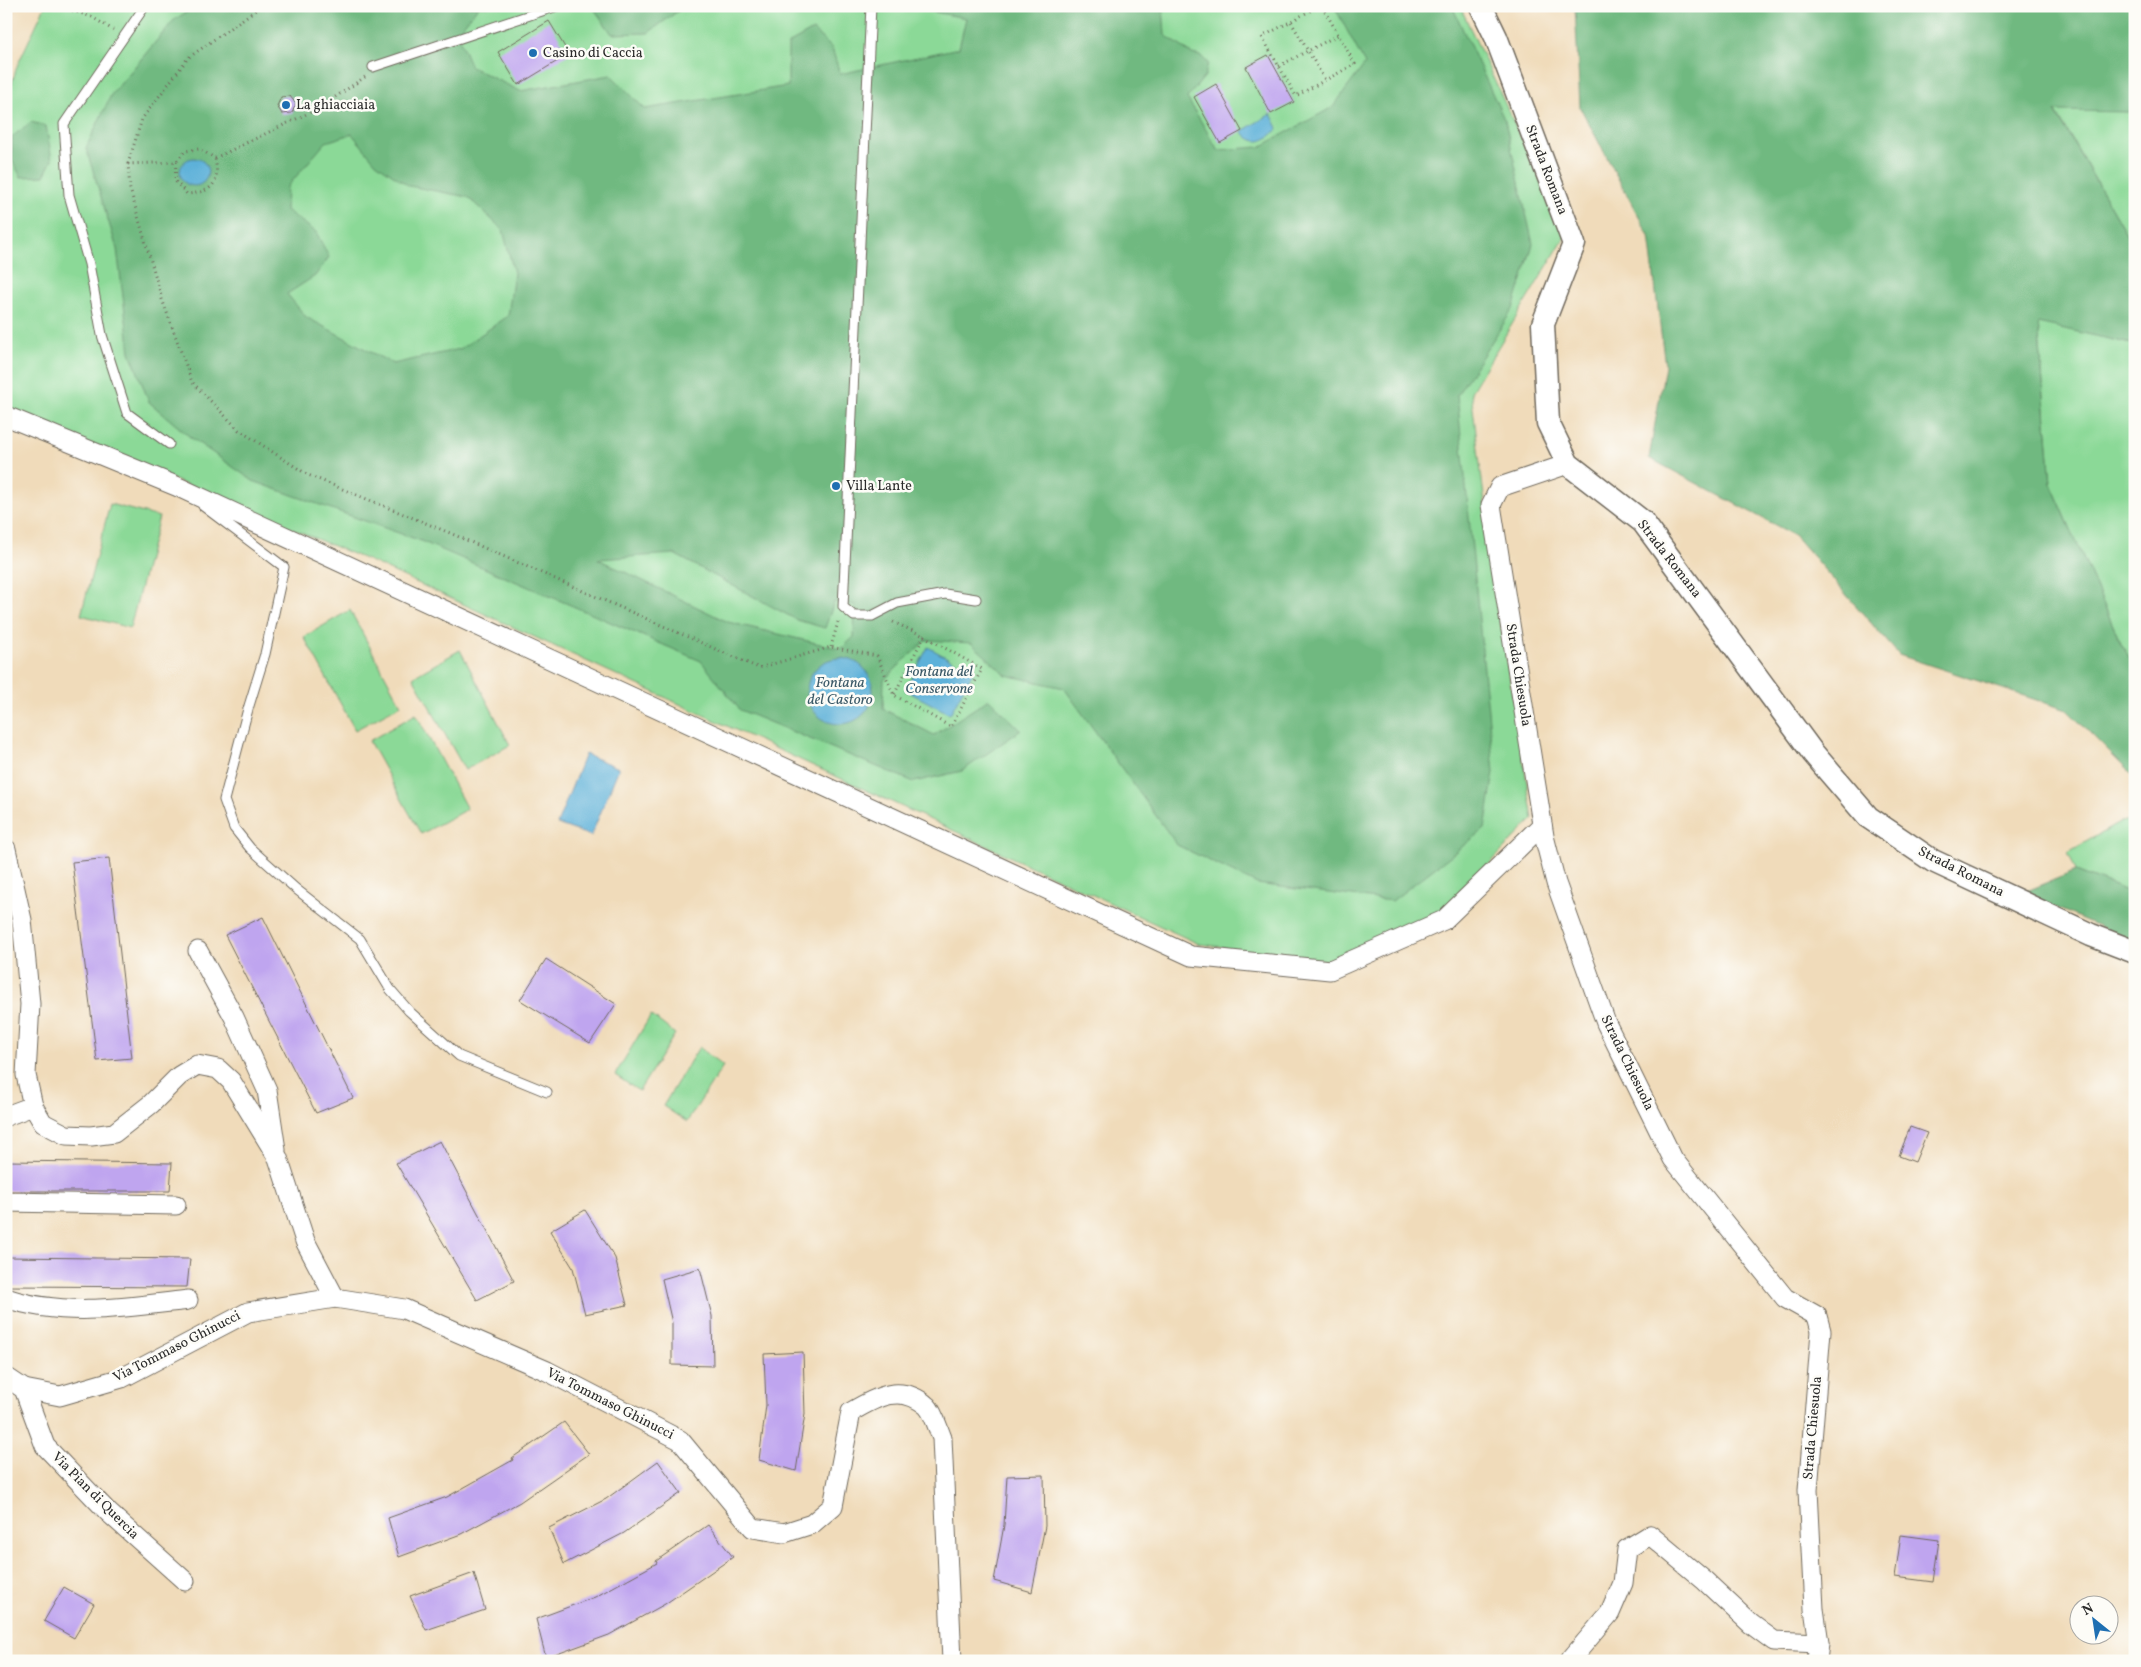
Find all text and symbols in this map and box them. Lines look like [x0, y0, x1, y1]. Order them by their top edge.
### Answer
place label: Casino di Caccia [543, 44, 643, 63]
marker: Casino di Caccia [527, 47, 539, 59]
place label: La ghiacciaia [296, 96, 375, 115]
marker: La ghiacciaia [280, 99, 292, 111]
street label: Strada Romana [1520, 122, 1572, 218]
place label: Villa Lante [846, 477, 912, 496]
marker: Villa Lante [830, 480, 842, 492]
street label: Strada Romana [1632, 516, 1706, 602]
street label: Strada Chiesuola [1500, 622, 1536, 728]
water label: Fontana del Conservone [905, 662, 973, 700]
water label: Fontana del Castoro [808, 673, 873, 711]
street label: Strada Romana [1915, 842, 2007, 902]
street label: Strada Chiesuola [1596, 1012, 1658, 1114]
street label: Via Tommaso Ghinucci [110, 1307, 244, 1387]
street label: Via Tommaso Ghinucci [543, 1364, 677, 1444]
street label: Strada Chiesuola [1799, 1375, 1827, 1481]
street label: Via Pian di Quercia [47, 1448, 143, 1544]
north arrow [2068, 1594, 2118, 1644]
text: N [2079, 1599, 2097, 1621]

